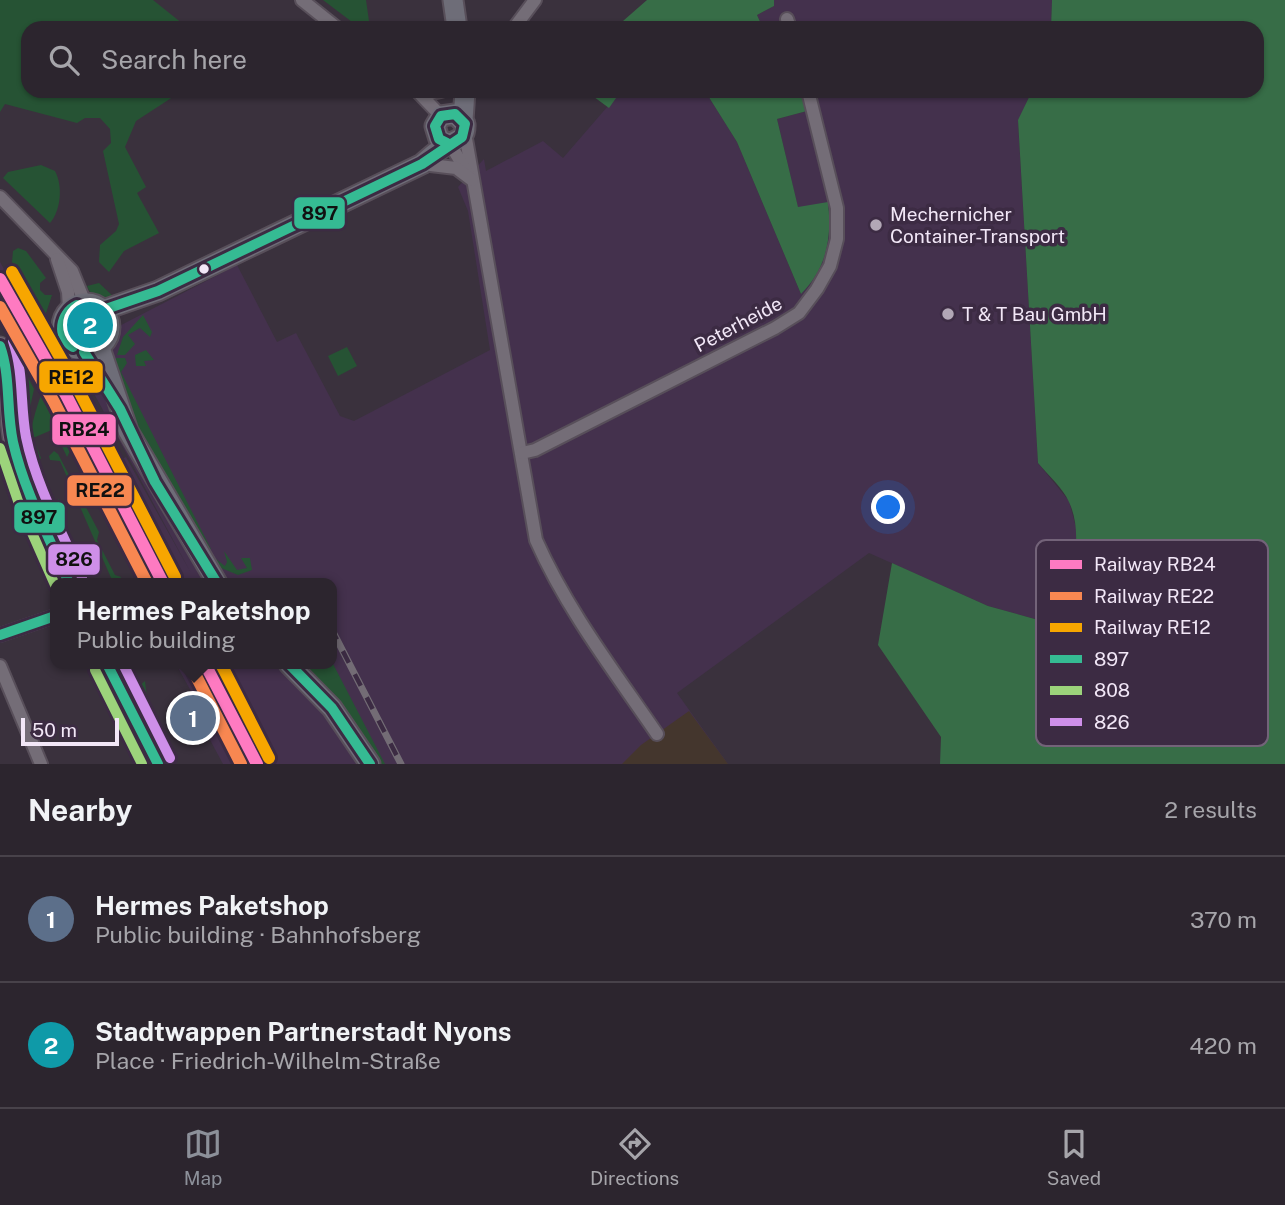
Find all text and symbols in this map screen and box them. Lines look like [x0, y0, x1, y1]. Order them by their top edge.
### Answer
search box [21, 21, 1264, 98]
icon: search [45, 41, 83, 79]
text: Search here [101, 44, 247, 75]
line badge: 897 [293, 196, 346, 230]
text: 897 [302, 202, 338, 224]
place label: Mechernicher Container-Transport [890, 203, 1065, 247]
marker: Mechernicher Container-Transport [868, 217, 884, 233]
unlabelled marker [197, 262, 211, 276]
street label: Peterheide [690, 292, 786, 356]
pin: 2 [67, 299, 113, 351]
place label: T & T Bau GmbH [962, 303, 1107, 325]
marker: T & T Bau GmbH [940, 306, 956, 322]
line badge: RE12 [38, 360, 104, 394]
text: RE12 [48, 366, 94, 388]
line badge: RB24 [51, 413, 117, 446]
text: RB24 [59, 418, 109, 440]
line badge: RE22 [66, 474, 133, 507]
text: RE22 [75, 479, 125, 501]
your location [871, 490, 905, 524]
line badge: 897 [13, 501, 66, 534]
text: 897 [21, 506, 57, 528]
legend [1036, 540, 1268, 746]
line badge: 826 [47, 543, 101, 576]
text: 826 [55, 548, 93, 570]
text: Railway RB24 [1094, 553, 1216, 575]
popup [50, 578, 337, 669]
text: Railway RE22 [1094, 585, 1214, 607]
text: Hermes Paketshop [77, 595, 310, 626]
text: Railway RE12 [1094, 616, 1211, 638]
text: Public building [77, 626, 236, 653]
text: 897 [1094, 648, 1129, 670]
text: 808 [1094, 679, 1130, 701]
pin: 1 [170, 692, 216, 744]
text: 826 [1094, 711, 1129, 733]
scale bar [21, 715, 119, 747]
text: 50 m [32, 719, 77, 741]
text: Nearby [28, 792, 132, 828]
text: 2 results [1164, 796, 1257, 823]
text: Hermes Paketshop [95, 890, 329, 921]
text: 1 [46, 906, 56, 933]
text: 370 m [1190, 906, 1257, 933]
text: Public building · Bahnhofsberg [95, 921, 421, 948]
text: Stadtwappen Partnerstadt Nyons [95, 1016, 511, 1047]
text: 2 [44, 1032, 58, 1059]
text: 420 m [1189, 1032, 1257, 1059]
text: Place · Friedrich-Wilhelm-Straße [95, 1047, 441, 1074]
tab: Map [184, 1125, 222, 1189]
tab: Directions [590, 1125, 679, 1189]
tab: Saved [1047, 1125, 1101, 1189]

